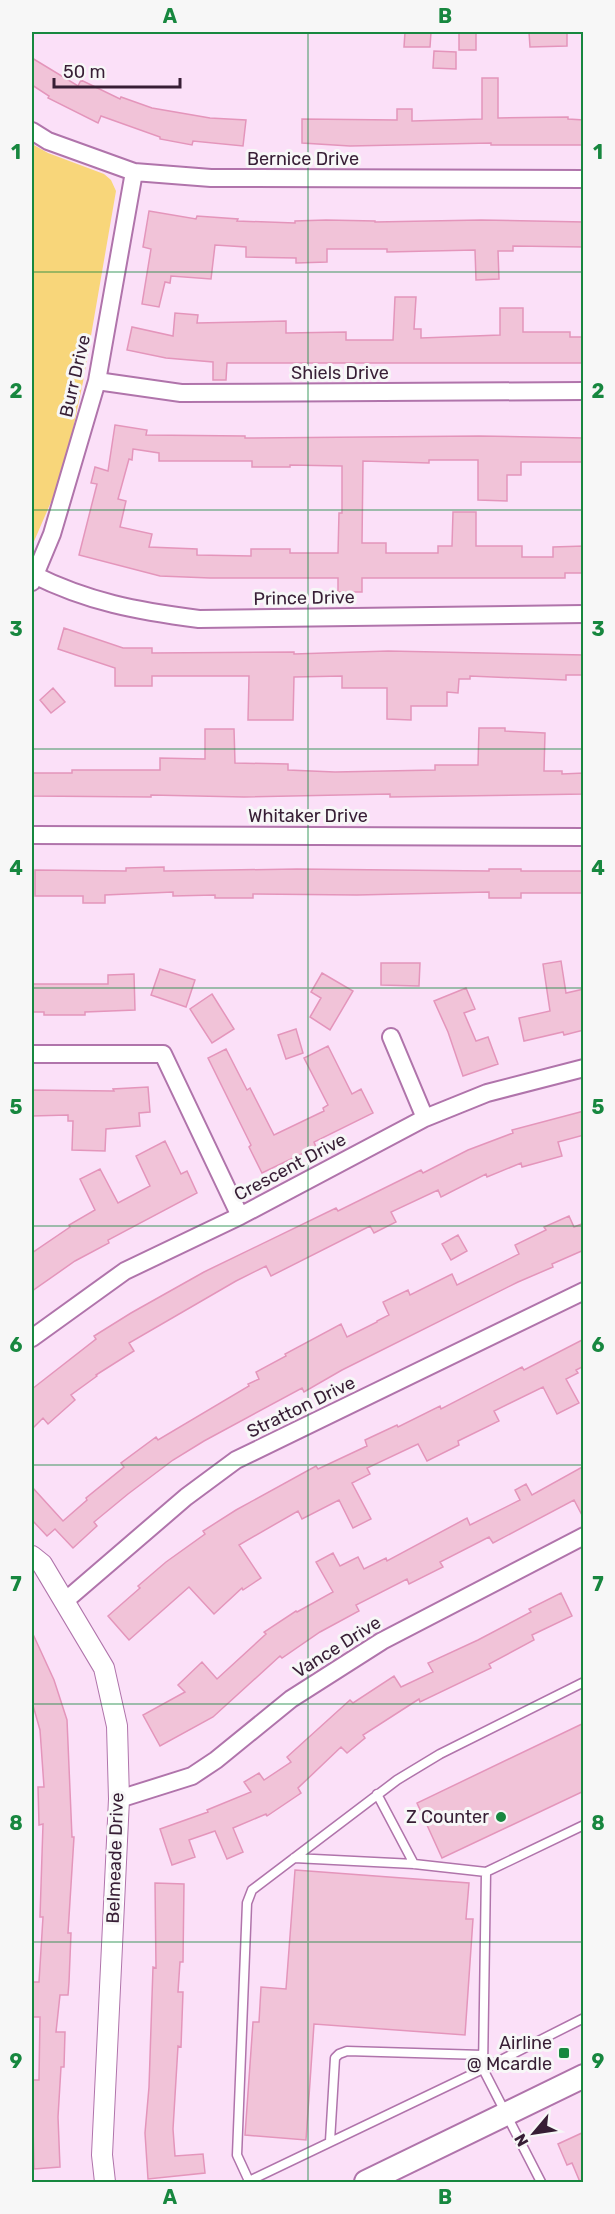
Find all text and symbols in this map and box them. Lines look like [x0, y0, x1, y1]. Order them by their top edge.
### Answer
text: A [163, 4, 178, 28]
text: B [438, 4, 452, 28]
scale bar [54, 51, 180, 89]
text: 50 m [63, 61, 106, 83]
text: 1 [11, 140, 21, 164]
text: 1 [593, 140, 603, 164]
street label: Bernice Drive [247, 148, 359, 170]
street label: Burr Drive [55, 333, 95, 419]
street label: Shiels Drive [291, 362, 389, 384]
text: 2 [10, 379, 23, 403]
text: 2 [592, 379, 605, 403]
street label: Prince Drive [253, 586, 355, 610]
text: 3 [9, 617, 23, 641]
text: 3 [591, 617, 605, 641]
street label: Whitaker Drive [248, 805, 368, 827]
text: 4 [9, 856, 23, 880]
text: 4 [591, 856, 605, 880]
text: 5 [10, 1095, 23, 1119]
text: 5 [592, 1095, 605, 1119]
street label: Crescent Drive [230, 1128, 350, 1206]
text: 6 [9, 1333, 23, 1357]
text: 6 [591, 1333, 605, 1357]
street label: Stratton Drive [243, 1371, 359, 1443]
text: 7 [10, 1572, 22, 1596]
text: 7 [592, 1572, 604, 1596]
street label: Vance Drive [289, 1611, 385, 1683]
street label: Belmeade Drive [102, 1792, 128, 1924]
place label: Z Counter [406, 1806, 489, 1828]
marker: Z Counter [494, 1810, 508, 1824]
text: 8 [9, 1811, 23, 1835]
text: 8 [591, 1811, 605, 1835]
place label: Airline @ Mcardle [467, 2032, 552, 2075]
marker: Airline @ Mcardle [557, 2046, 571, 2060]
text: 9 [10, 2049, 23, 2073]
text: 9 [592, 2049, 605, 2073]
north arrow [504, 2103, 564, 2163]
text: N [510, 2130, 532, 2150]
text: A [163, 2185, 178, 2209]
text: B [438, 2185, 452, 2209]

